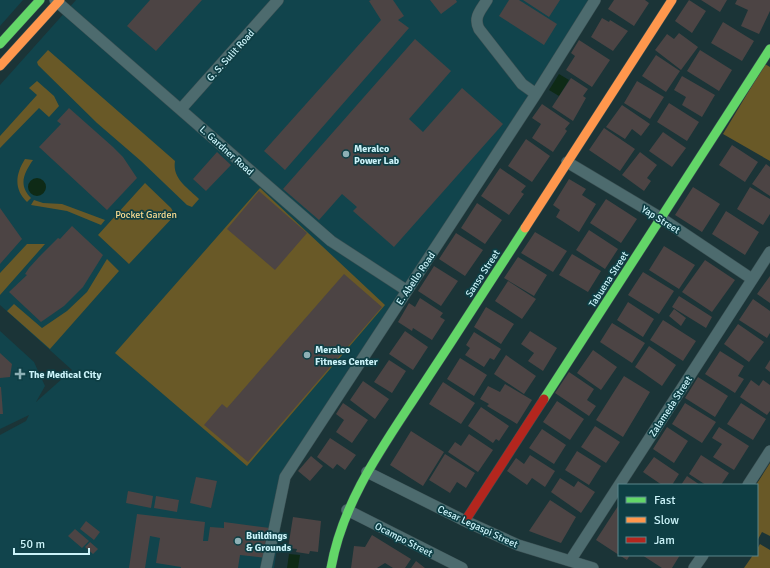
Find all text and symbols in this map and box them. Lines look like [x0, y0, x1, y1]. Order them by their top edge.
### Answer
street label: G. S. Sulit Road [204, 27, 257, 84]
street label: L. Gardner Road [197, 124, 256, 178]
place label: Meralco Power Lab [354, 143, 400, 167]
marker: Meralco Power Lab [341, 149, 351, 159]
street label: Yap Street [639, 203, 682, 237]
park label: Pocket Garden [115, 209, 177, 221]
street label: Sanso Street [463, 247, 503, 299]
street label: Tabuena Street [586, 249, 632, 310]
street label: E. Abello Road [394, 250, 438, 307]
place label: Meralco Fitness Center [315, 344, 378, 368]
marker: Meralco Fitness Center [302, 350, 312, 360]
marker: The Medical City [14, 368, 26, 380]
place label: The Medical City [29, 369, 101, 381]
street label: Zalameda Street [647, 373, 695, 439]
legend [618, 484, 758, 556]
text: Fast [654, 493, 675, 508]
street label: Cesar Legaspi Street [435, 503, 520, 551]
text: Slow [654, 513, 679, 528]
street label: Ocampo Street [373, 520, 435, 560]
scale bar [14, 530, 89, 556]
place label: Buildings & Grounds [246, 530, 292, 554]
text: Jam [654, 533, 675, 548]
marker: Buildings & Grounds [233, 536, 243, 546]
text: 50 m [20, 537, 45, 552]

